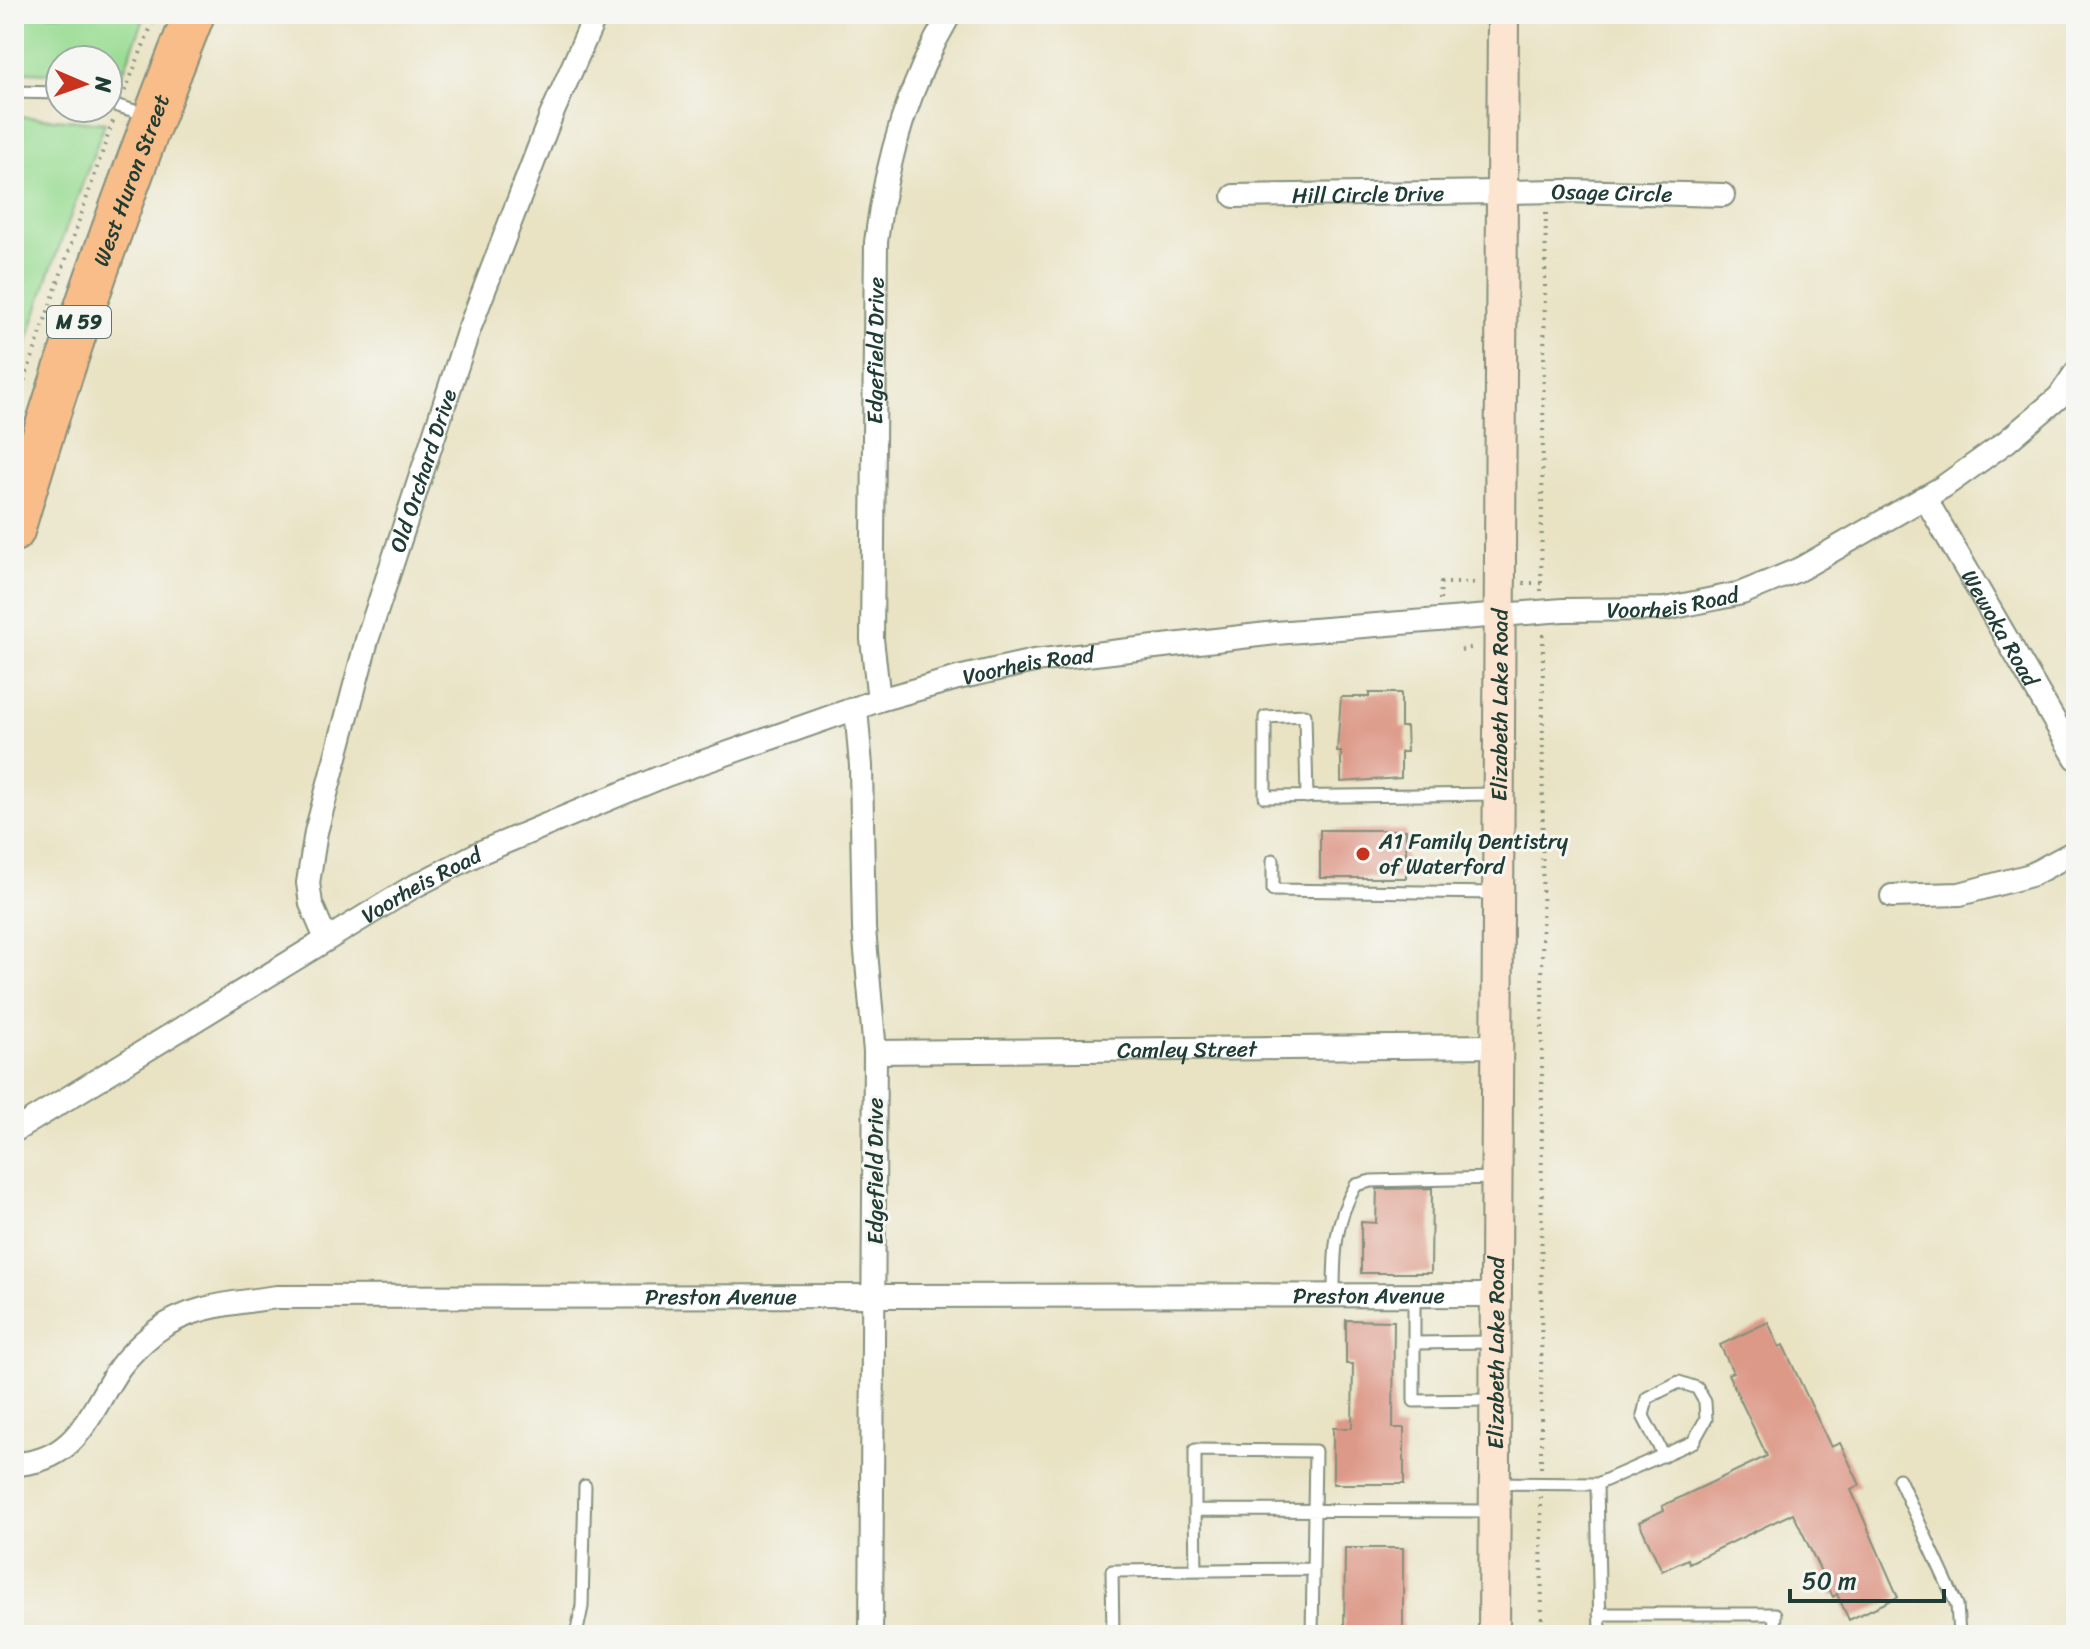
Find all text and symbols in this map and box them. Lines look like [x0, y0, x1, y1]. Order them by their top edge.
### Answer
north arrow [44, 44, 124, 124]
text: N [84, 75, 123, 94]
street label: West Huron Street [82, 88, 181, 272]
street label: Osage Circle [1551, 172, 1673, 214]
street label: Hill Circle Drive [1292, 174, 1444, 215]
street label: Edgefield Drive [855, 277, 896, 424]
road number: M 59 [47, 306, 111, 338]
street label: Old Orchard Drive [378, 383, 468, 558]
street label: Wewoka Road [1950, 562, 2050, 695]
street label: Voorheis Road [1607, 575, 1743, 630]
street label: Elizabeth Lake Road [1480, 607, 1520, 801]
street label: Voorheis Road [959, 635, 1097, 696]
place label: A1 Family Dentistry of Waterford [1378, 822, 1569, 886]
street label: Voorheis Road [353, 835, 490, 934]
marker: A1 Family Dentistry of Waterford [1354, 845, 1372, 863]
street label: Camley Street [1117, 1029, 1258, 1070]
street label: Edgefield Drive [856, 1097, 895, 1245]
street label: Elizabeth Lake Road [1476, 1255, 1516, 1449]
street label: Preston Avenue [1293, 1276, 1445, 1315]
street label: Preston Avenue [645, 1277, 797, 1316]
scale bar [1790, 1553, 1944, 1603]
text: 50 m [1802, 1560, 1857, 1602]

